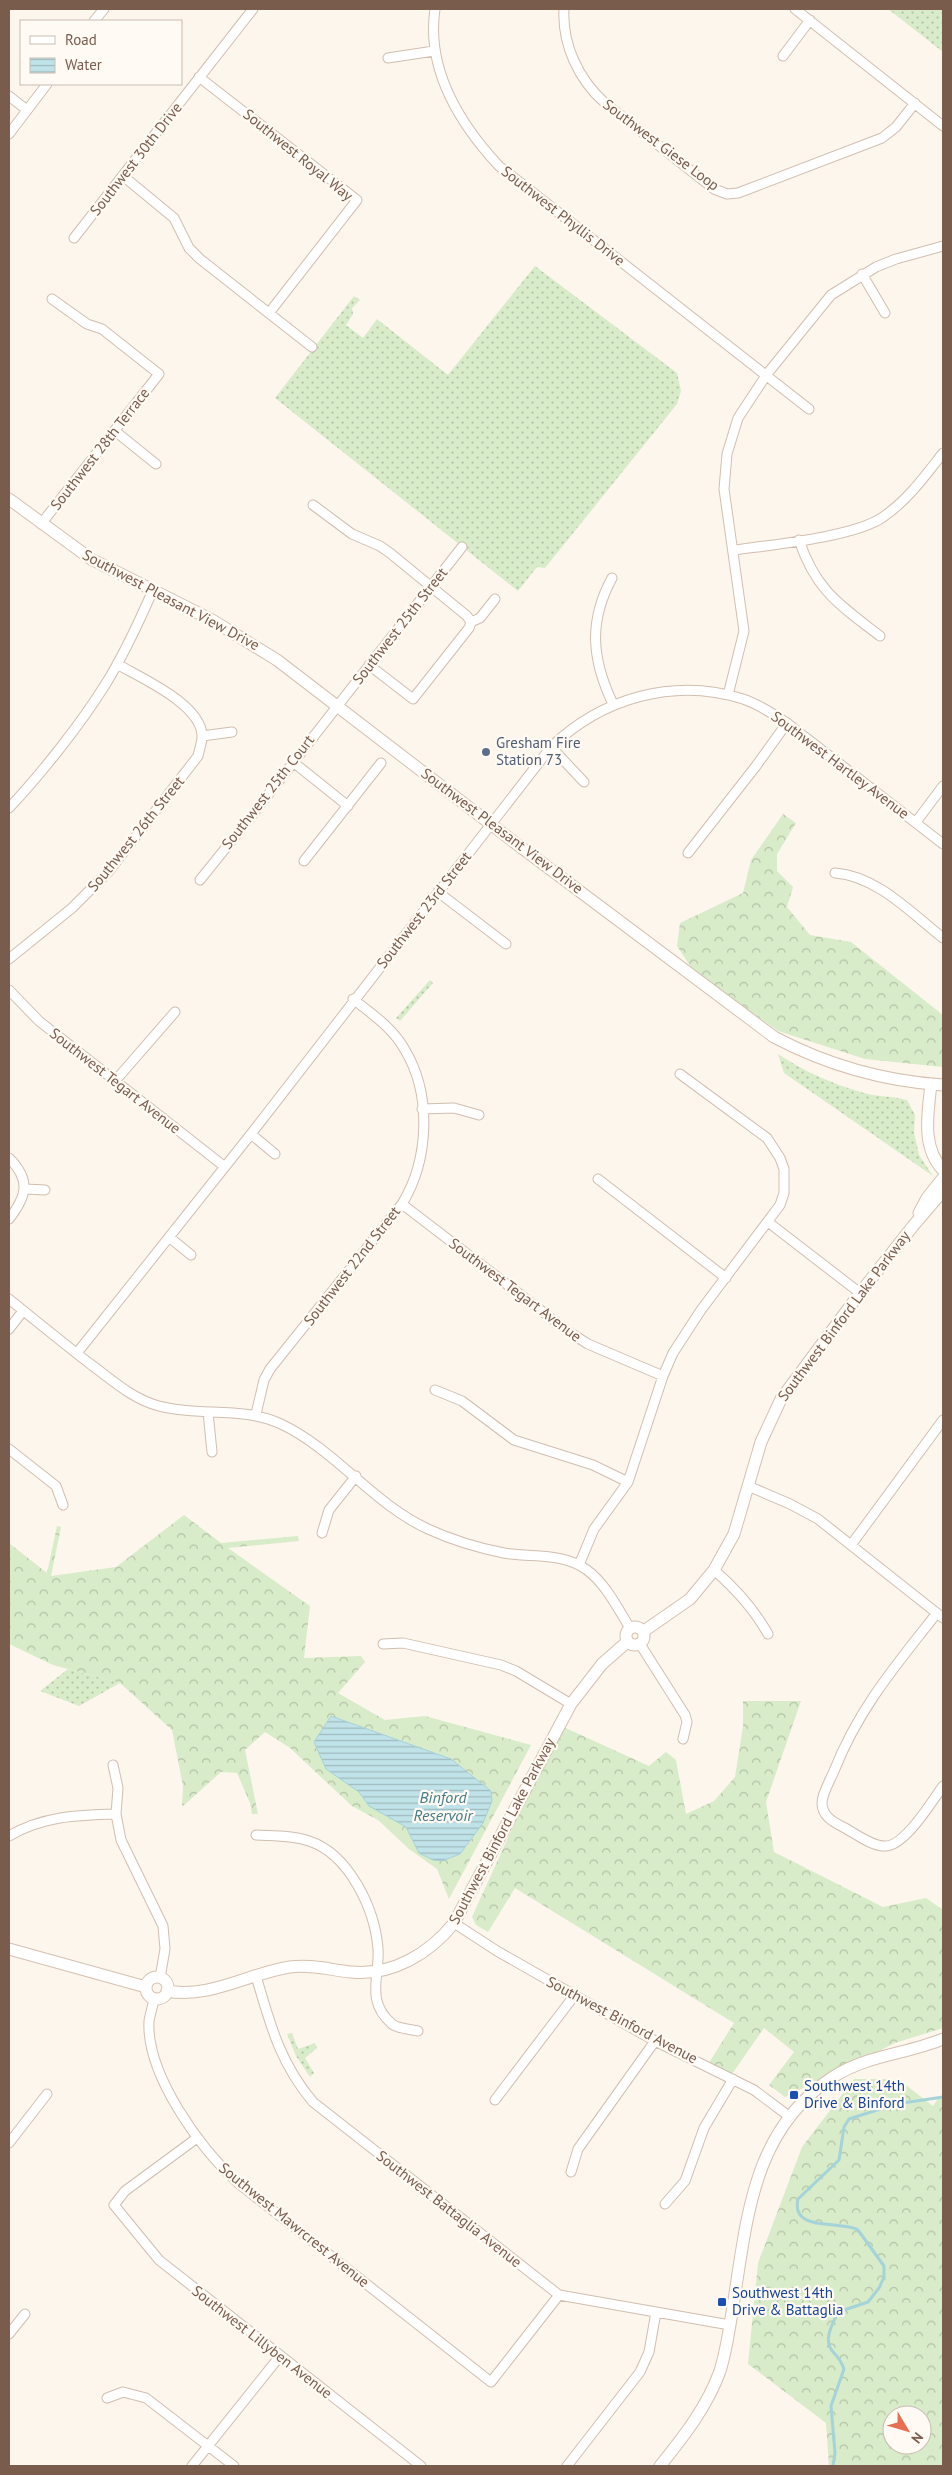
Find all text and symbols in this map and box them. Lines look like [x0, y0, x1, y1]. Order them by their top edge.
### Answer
legend [20, 20, 182, 85]
text: Road [65, 30, 97, 49]
text: Water [65, 55, 102, 74]
street label: Southwest Giese Loop [599, 95, 723, 195]
street label: Southwest 30th Drive [85, 98, 186, 219]
street label: Southwest Royal Way [239, 104, 357, 205]
street label: Southwest Phyllis Drive [498, 161, 629, 270]
street label: Southwest 28th Terrace [46, 384, 153, 514]
street label: Southwest Pleasant View Drive [79, 545, 263, 654]
street label: Southwest 25th Street [348, 563, 451, 688]
street label: Southwest Hartley Avenue [768, 706, 913, 823]
street label: Southwest 25th Court [217, 731, 318, 853]
place label: Gresham Fire Station 73 [496, 733, 581, 769]
marker: Gresham Fire Station 73 [480, 746, 492, 758]
street label: Southwest Pleasant View Drive [418, 763, 587, 898]
street label: Southwest 26th Street [83, 772, 188, 895]
street label: Southwest 23rd Street [372, 847, 475, 972]
street label: Southwest Tegart Avenue [46, 1024, 185, 1138]
street label: Southwest 22nd Street [299, 1202, 404, 1329]
street label: Southwest Binford Lake Parkway [773, 1227, 914, 1405]
street label: Southwest Tegart Avenue [445, 1234, 585, 1346]
street label: Southwest Binford Lake Parkway [444, 1734, 559, 1927]
water label: Binford Reservoir [413, 1787, 474, 1825]
street label: Southwest Binford Avenue [543, 1972, 701, 2067]
place label: Southwest 14th Drive & Binford [804, 2076, 905, 2112]
marker: Southwest 14th Drive & Binford [788, 2089, 800, 2101]
street label: Southwest Battaglia Avenue [373, 2146, 526, 2271]
street label: Southwest Mawrcrest Avenue [215, 2158, 373, 2291]
street label: Southwest Lillyben Avenue [188, 2281, 336, 2402]
place label: Southwest 14th Drive & Battaglia [732, 2283, 844, 2319]
marker: Southwest 14th Drive & Battaglia [716, 2296, 728, 2308]
north arrow [882, 2405, 932, 2455]
text: N [907, 2429, 927, 2447]

